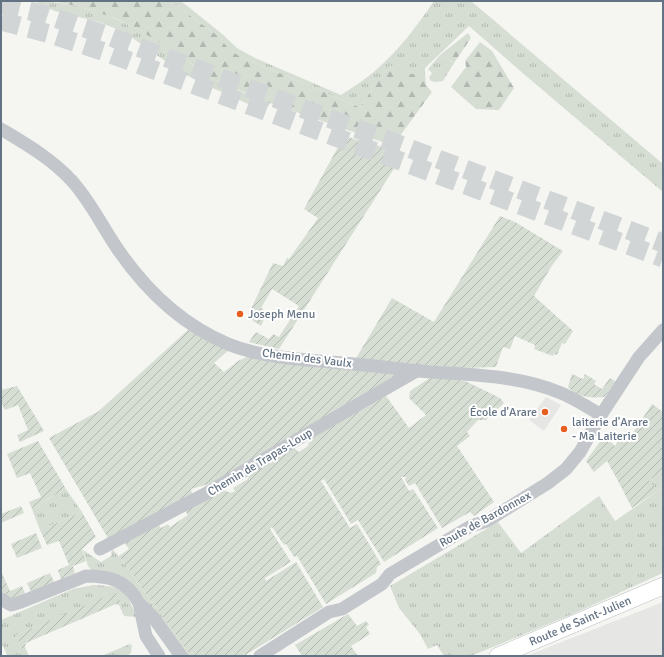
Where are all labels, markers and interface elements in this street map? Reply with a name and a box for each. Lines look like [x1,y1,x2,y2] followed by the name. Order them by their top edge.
[248,307,315,322] place label: Joseph Menu
[235,309,245,319] marker: Joseph Menu
[261,346,353,371] street label: Chemin des Vaulx
[470,405,537,420] place label: École d'Arare
[540,407,550,417] marker: École d'Arare
[572,415,648,444] place label: laiterie d'Arare - Ma Laiterie
[559,424,569,434] marker: laiterie d'Arare - Ma Laiterie
[205,425,315,500] street label: Chemin de Trapas-Loup
[437,488,534,551] street label: Route de Bardonnex
[527,593,634,650] street label: Route de Saint-Julien

